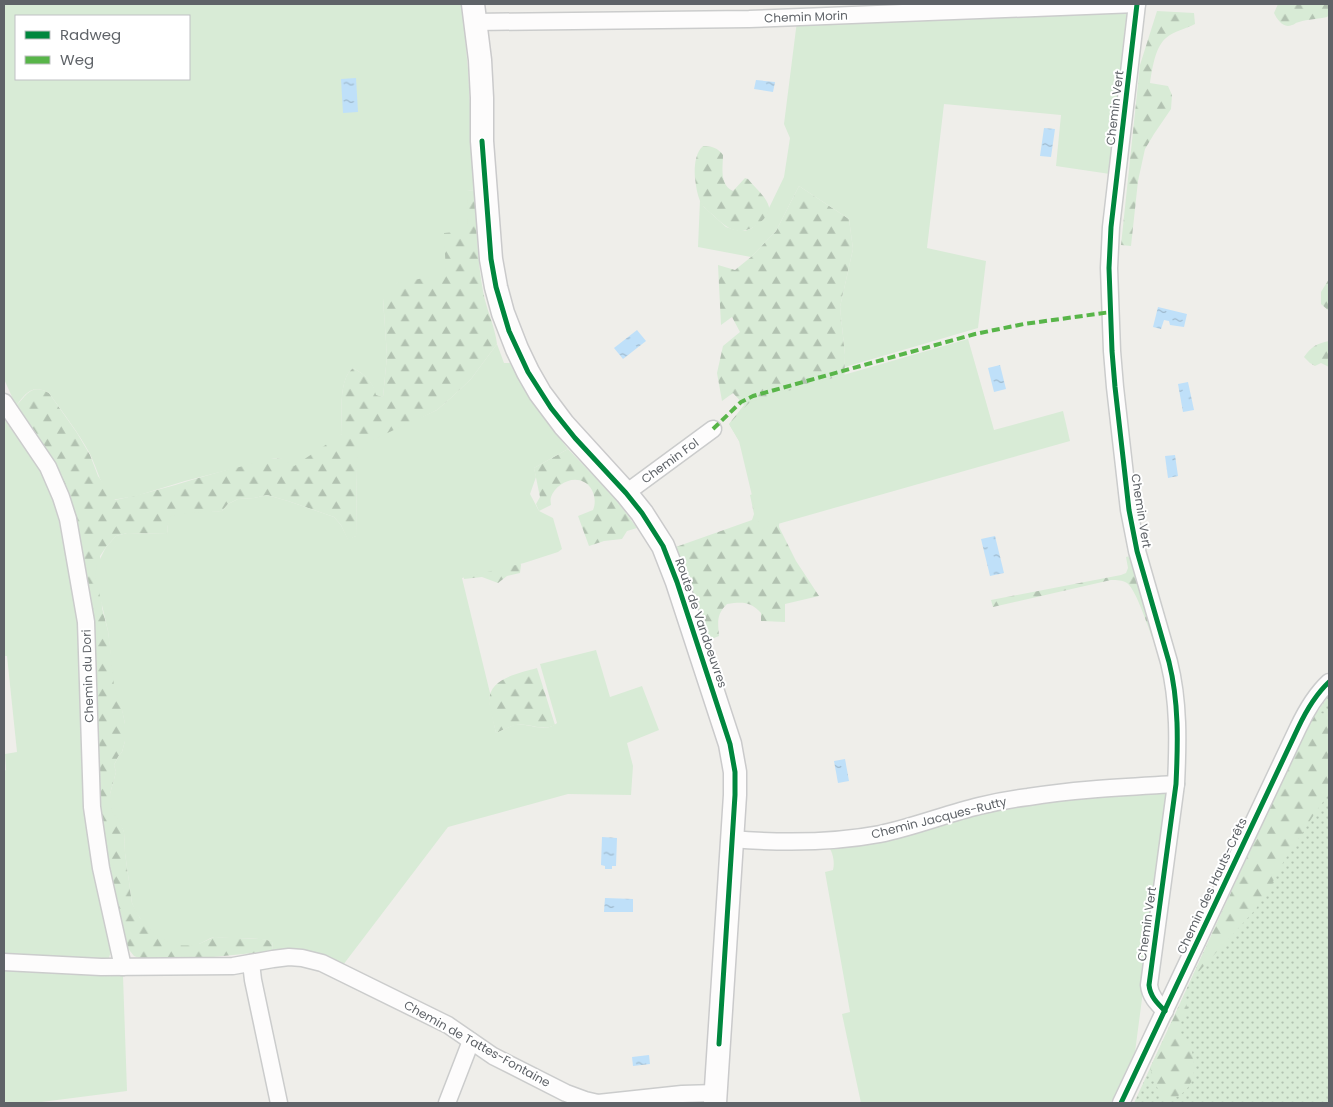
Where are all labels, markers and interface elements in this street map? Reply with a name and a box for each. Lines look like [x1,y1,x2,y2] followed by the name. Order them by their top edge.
[764,7,848,26] street label: Chemin Morin
[15,15,190,80] legend
[60,24,121,45] text: Radweg
[60,49,94,70] text: Weg
[1101,70,1128,146] street label: Chemin Vert
[638,434,702,487] street label: Chemin Fol
[1127,473,1156,549] street label: Chemin Vert
[671,556,732,690] street label: Route de Vandoeuvres
[77,629,98,723] street label: Chemin du Dori
[869,792,1009,843] street label: Chemin Jacques-Rutty
[1172,815,1251,957] street label: Chemin des Hauts-Crêts
[1133,886,1160,962] street label: Chemin Vert
[401,996,554,1091] street label: Chemin de Tattes-Fontaine

